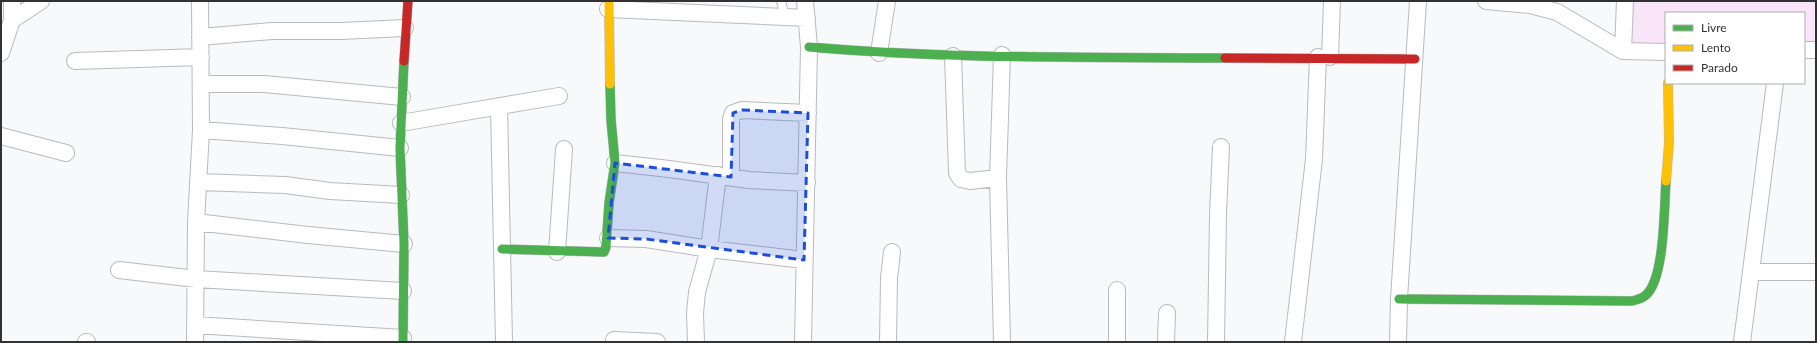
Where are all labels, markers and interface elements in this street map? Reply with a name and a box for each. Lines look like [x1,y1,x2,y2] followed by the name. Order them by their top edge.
[1665,12,1805,84] legend
[1701,20,1727,35] text: Livre
[1701,40,1731,55] text: Lento
[1701,60,1738,75] text: Parado

